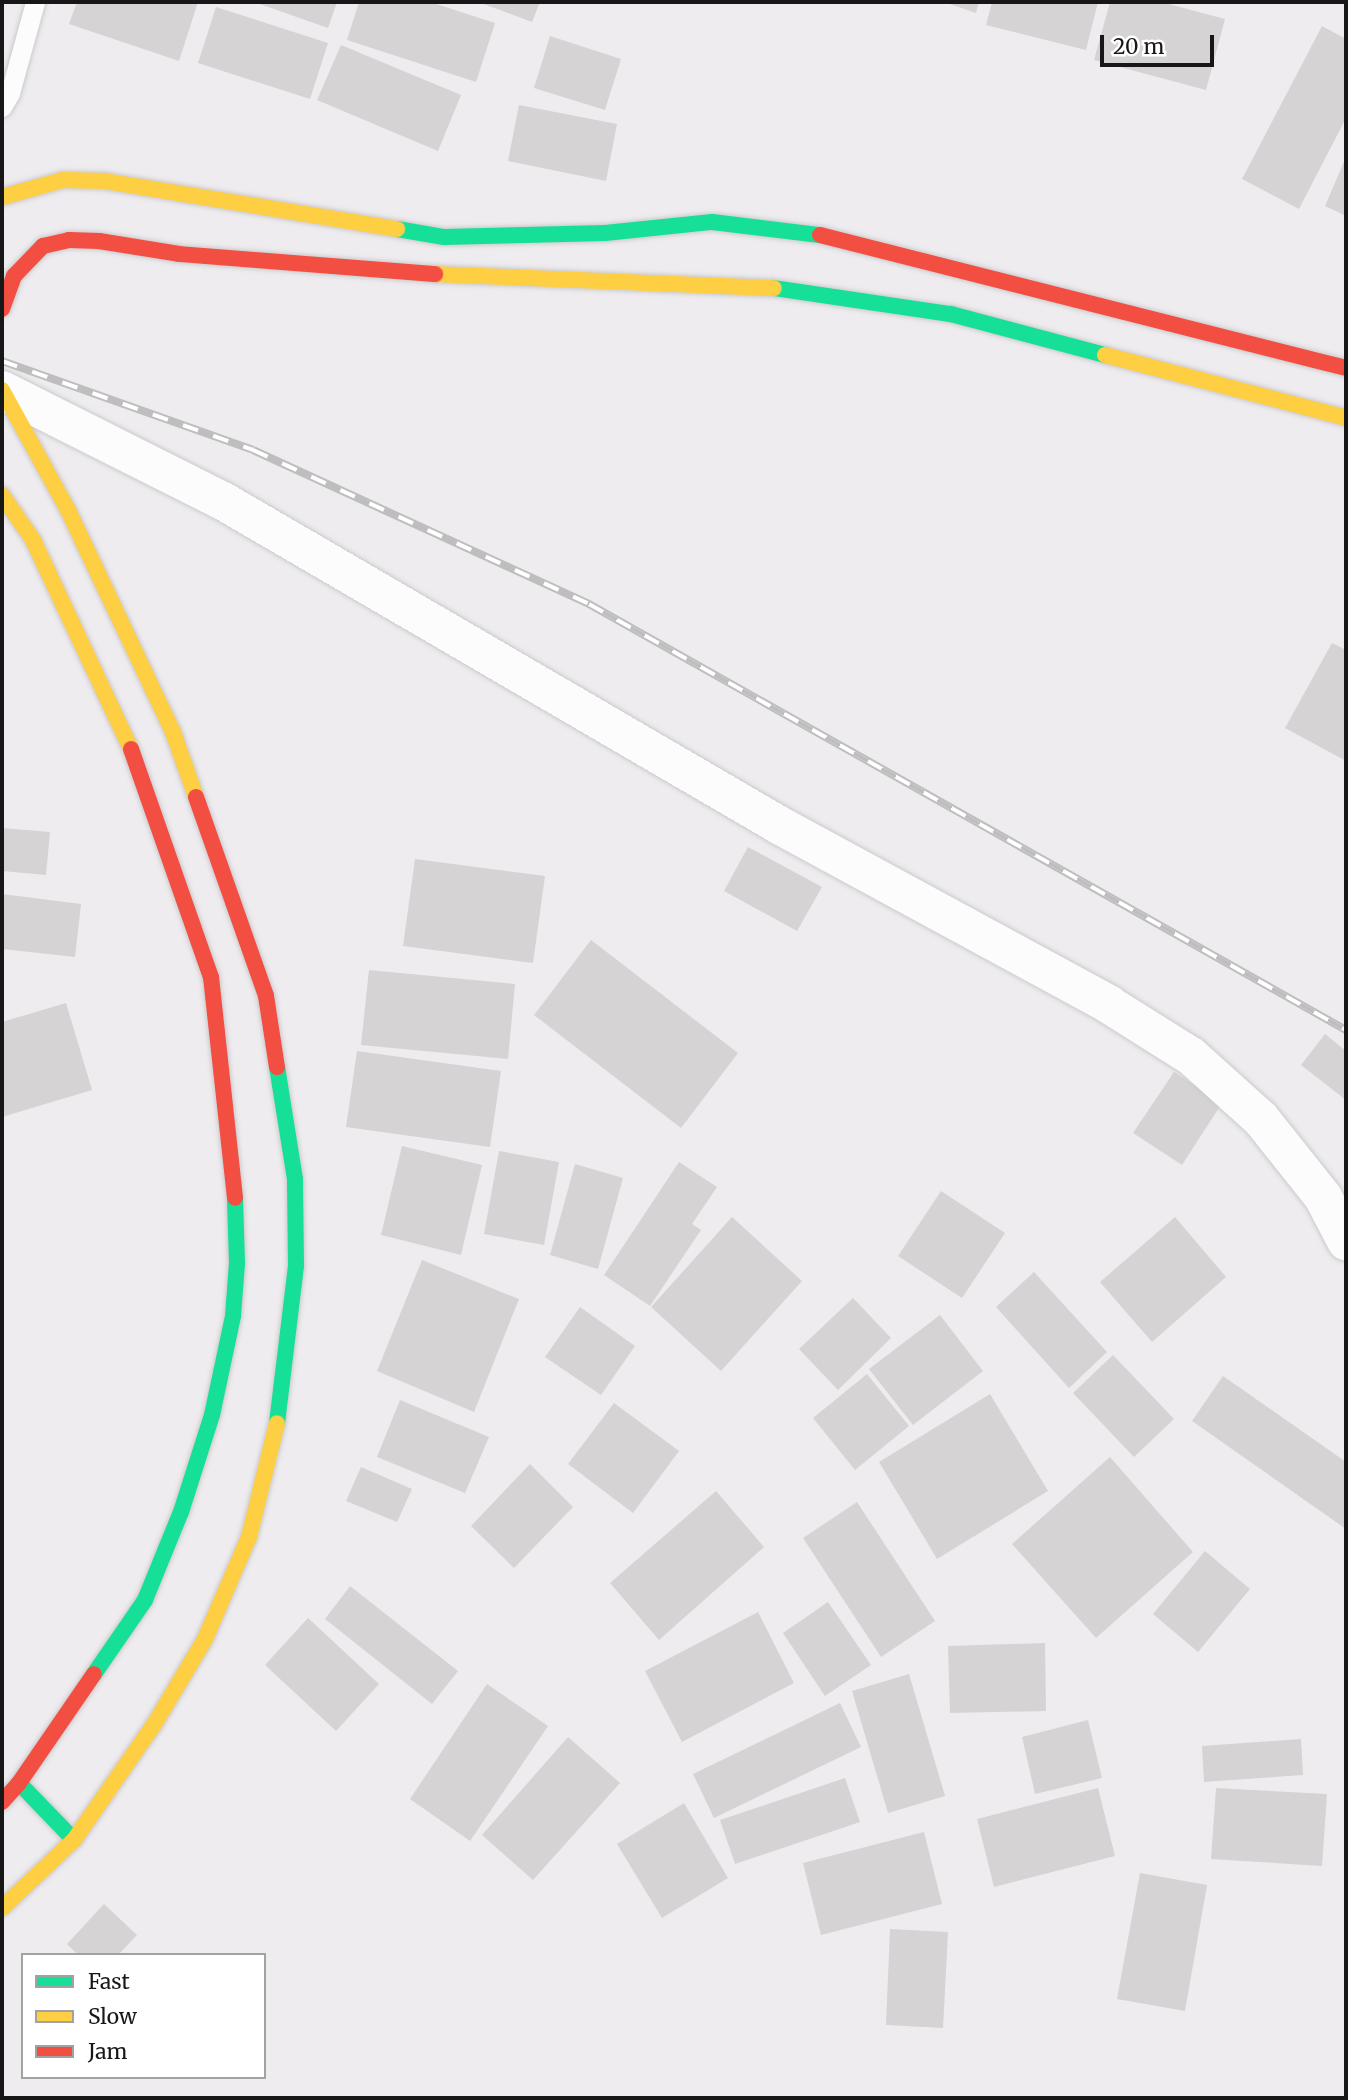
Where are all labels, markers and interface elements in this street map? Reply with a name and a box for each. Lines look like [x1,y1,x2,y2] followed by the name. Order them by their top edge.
[1103,21,1217,65] scale bar
[1113,33,1164,60] text: 20 m
[21,1953,266,2079] legend
[88,1968,130,1995] text: Fast
[88,2003,137,2030] text: Slow
[88,2038,127,2065] text: Jam

